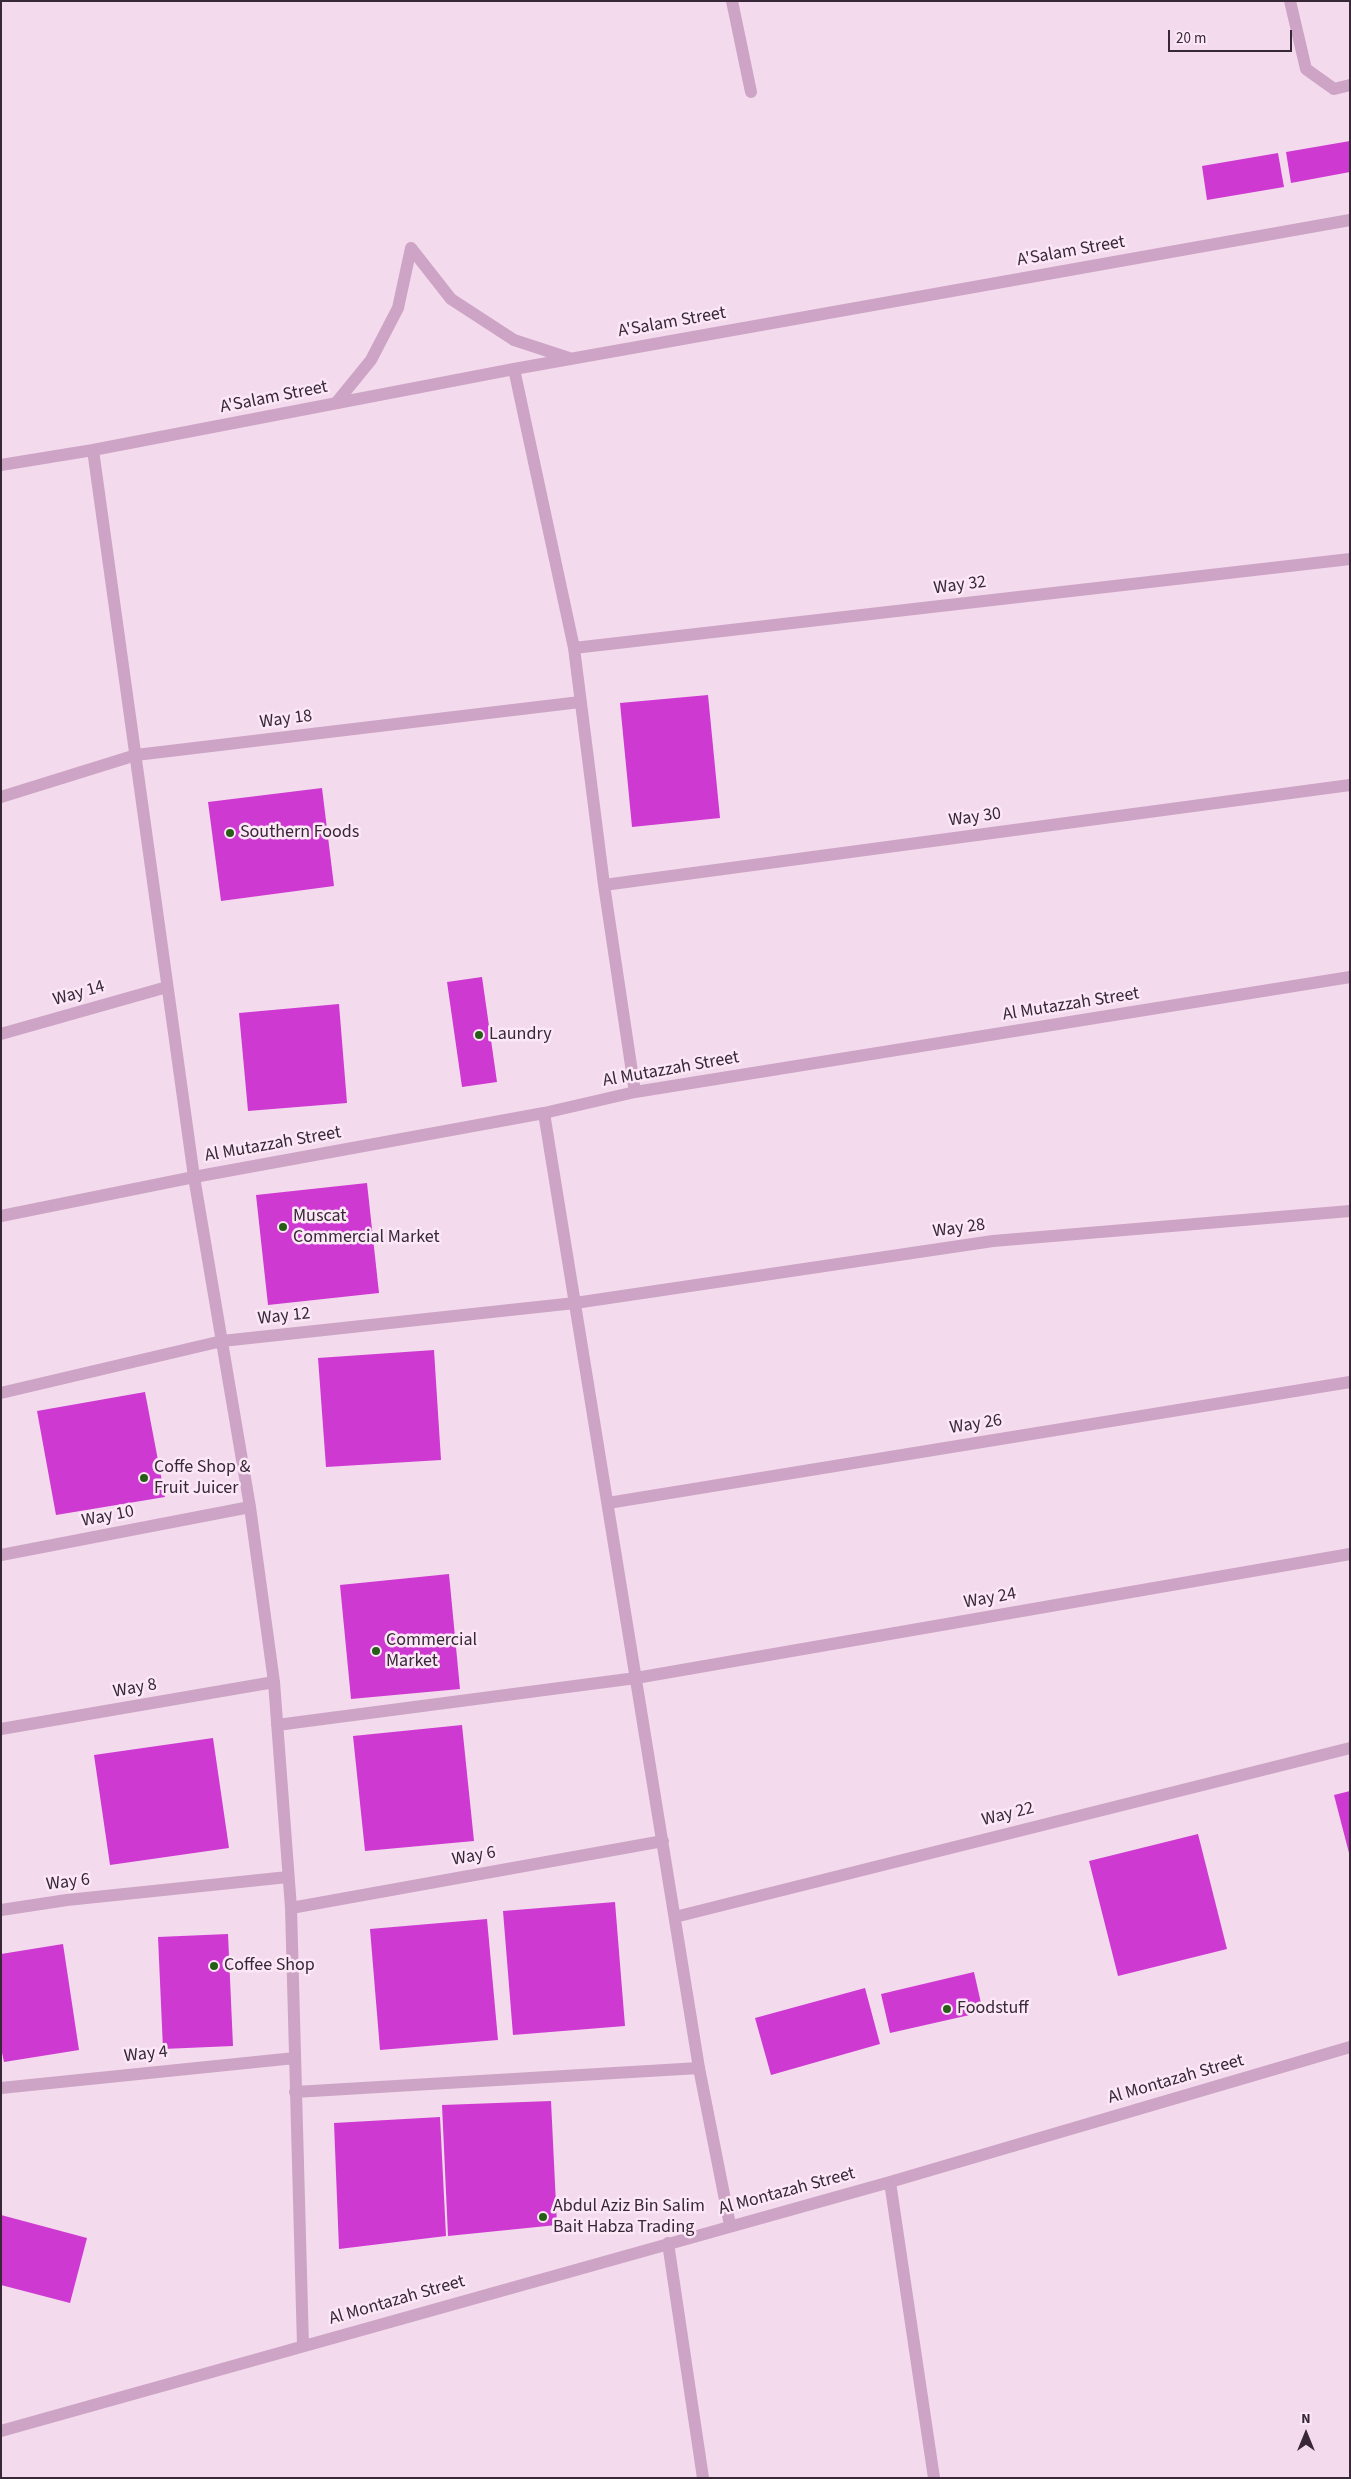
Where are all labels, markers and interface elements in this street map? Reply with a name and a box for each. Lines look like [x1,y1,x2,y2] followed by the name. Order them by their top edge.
[1171,20,1295,52] scale bar
[1176,28,1206,49] text: 20 m
[1015,232,1127,272] street label: A'Salam Street
[616,303,728,343] street label: A'Salam Street
[218,377,330,419] street label: A'Salam Street
[932,572,988,600] street label: Way 32
[258,706,314,734] street label: Way 18
[947,804,1003,832] street label: Way 30
[240,822,359,844] place label: Southern Foods
[224,827,236,839] marker: Southern Foods
[51,976,107,1012] street label: Way 14
[1001,984,1141,1026] street label: Al Mutazzah Street
[489,1024,552,1046] place label: Laundry
[473,1029,485,1041] marker: Laundry
[601,1047,741,1093] street label: Al Mutazzah Street
[203,1122,343,1168] street label: Al Mutazzah Street
[293,1206,440,1248] place label: Muscat Commercial Market
[931,1215,987,1243] street label: Way 28
[277,1221,289,1233] marker: Muscat Commercial Market
[257,1303,311,1331] street label: Way 12
[948,1410,1004,1440] street label: Way 26
[154,1457,250,1500] place label: Coffe Shop & Fruit Juicer
[138,1472,150,1484] marker: Coffe Shop & Fruit Juicer
[80,1501,136,1533] street label: Way 10
[962,1584,1018,1614] street label: Way 24
[386,1630,477,1672] place label: Commercial Market
[370,1645,382,1657] marker: Commercial Market
[112,1675,158,1703] street label: Way 8
[980,1798,1036,1832] street label: Way 22
[451,1843,497,1871] street label: Way 6
[45,1870,91,1896] street label: Way 6
[224,1955,315,1977] place label: Coffee Shop
[208,1960,220,1972] marker: Coffee Shop
[957,1998,1029,2020] place label: Foodstuff
[941,2003,953,2015] marker: Foodstuff
[123,2042,169,2068] street label: Way 4
[1106,2050,1246,2110] street label: Al Montazah Street
[716,2163,858,2221] street label: Al Montazah Street
[553,2196,705,2238] place label: Abdul Aziz Bin Salim Bait Habza Trading
[537,2211,549,2223] marker: Abdul Aziz Bin Salim Bait Habza Trading
[327,2271,467,2331] street label: Al Montazah Street
[1281,2409,1331,2459] north arrow
[1301,2409,1311,2429] text: N

